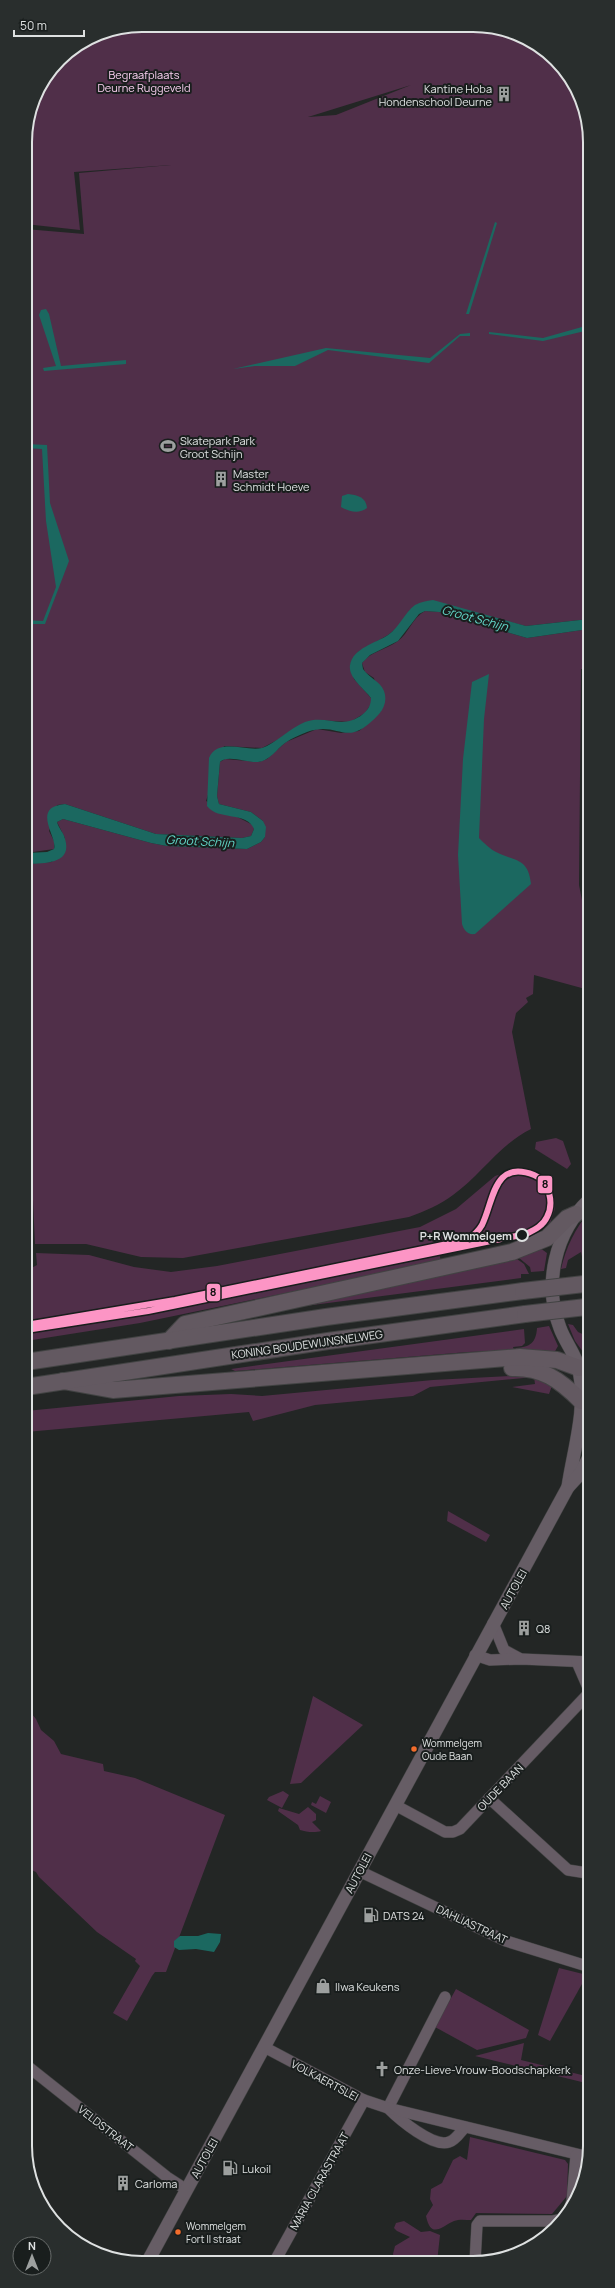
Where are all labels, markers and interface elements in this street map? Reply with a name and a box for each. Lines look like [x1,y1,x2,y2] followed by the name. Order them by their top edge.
[14,12,84,38] scale bar
[20,17,47,34] text: 50 m
[97,67,191,95] park label: Begraafplaats Deurne Ruggeveld
[379,81,493,109] place label: Kantine Hoba Hondenschool Deurne
[495,85,513,103] building icon: Kantine Hoba Hondenschool Deurne
[180,433,256,461] place label: Skatepark Park Groot Schijn
[159,437,177,455] sports icon: Skatepark Park Groot Schijn
[233,466,310,494] place label: Master Schmidt Hoeve
[212,470,230,488] building icon: Master Schmidt Hoeve
[440,601,511,635] water label: Groot Schijn
[166,831,235,851] water label: Groot Schijn
[537,1175,553,1194] line badge: 8
[542,1176,549,1191] text: 8
[420,1228,512,1243] place label: P+R Wommelgem
[515,1228,529,1242] marker: P+R Wommelgem
[206,1283,221,1302] line badge: 8
[210,1284,217,1299] text: 8
[230,1326,384,1362] street label: KONING BOUDEWIJNSNELWEG
[496,1566,530,1612] street label: AUTOLEI
[515,1619,533,1637] building icon: Q8
[536,1621,550,1636] place label: Q8
[422,1736,482,1763] place label: Wommelgem Oude Baan
[409,1744,419,1754] marker: Wommelgem Oude Baan
[474,1760,526,1814] street label: OUDE BAAN
[341,1850,375,1896] street label: AUTOLEI
[434,1901,511,1947] street label: DAHLIASTRAAT
[362,1906,380,1924] fuel station icon: DATS 24
[383,1908,425,1923] place label: DATS 24
[314,1977,332,1995] shop icon: Ilwa Keukens
[335,1979,400,1994] place label: Ilwa Keukens
[289,2056,361,2104] street label: VOLKAERTSLEI
[373,2060,391,2078] church icon: Onze-Lieve-Vrouw-Boodschapkerk
[394,2062,571,2077] place label: Onze-Lieve-Vrouw-Boodschapkerk
[75,2102,137,2155] street label: VELDSTRAAT
[286,2129,352,2233] street label: MARIA CLARASTRAAT
[187,2135,221,2181] street label: AUTOLEI
[221,2159,239,2177] fuel station icon: Lukoil
[242,2161,271,2176] place label: Lukoil
[114,2174,132,2192] building icon: Carloma
[135,2176,177,2191] place label: Carloma
[186,2219,246,2246] place label: Wommelgem Fort II straat
[173,2227,183,2237] marker: Wommelgem Fort II straat
[12,2236,52,2276] north arrow
[28,2238,36,2253] text: N

